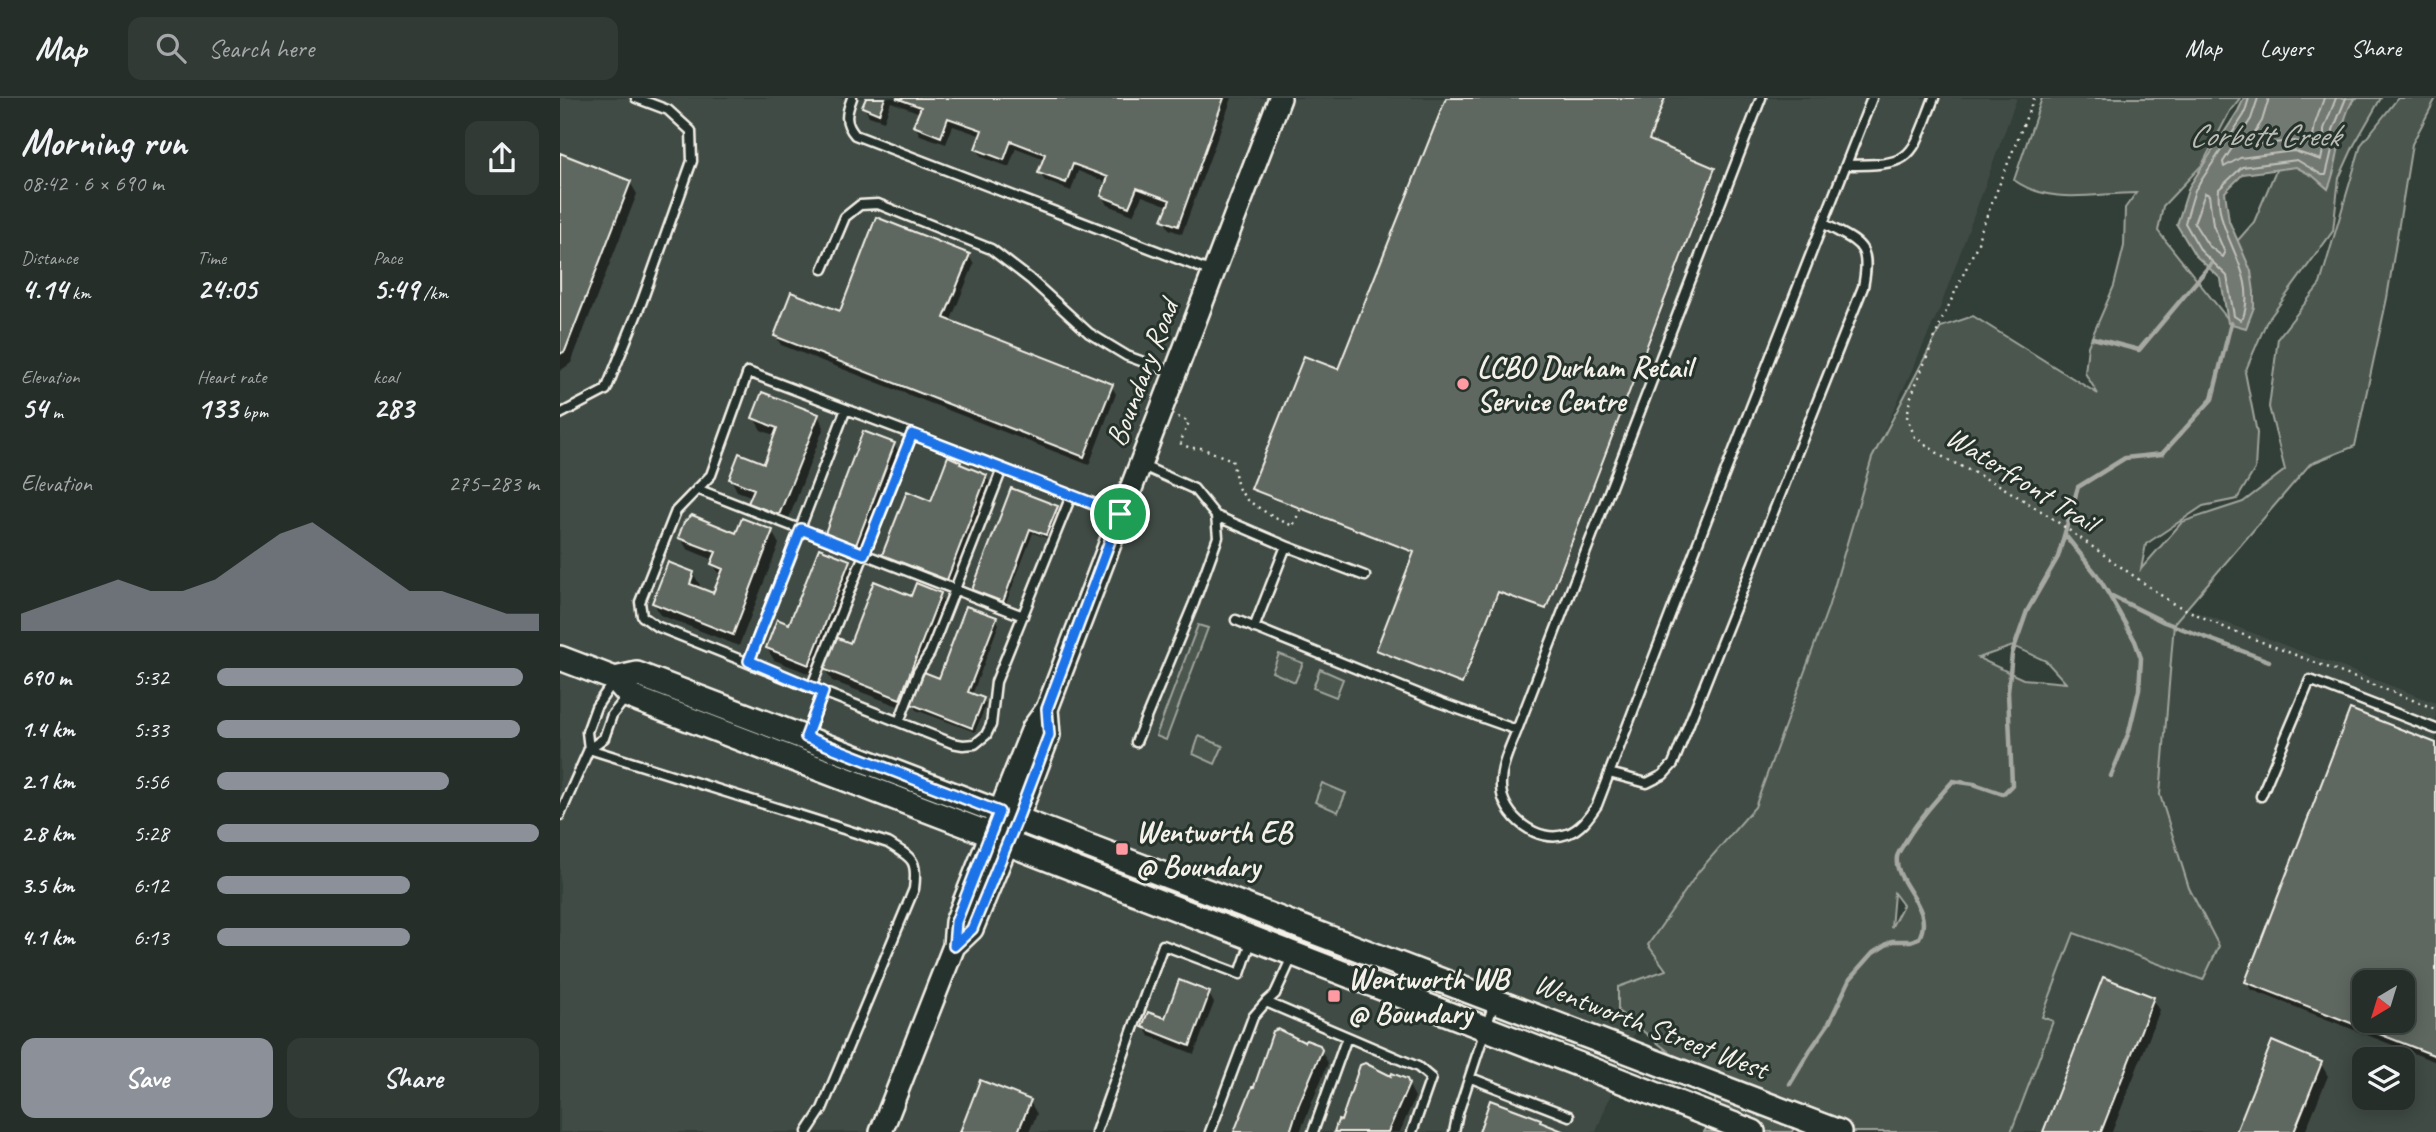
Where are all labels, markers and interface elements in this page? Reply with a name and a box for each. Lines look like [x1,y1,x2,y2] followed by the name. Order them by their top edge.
[128,17,618,80] search box
[35,27,86,69] text: Map
[152,29,190,67] icon: search
[208,32,314,65] text: Search here
[2185,33,2222,63] text: Map
[2260,33,2313,63] text: Layers
[2351,33,2401,63] text: Share
[2189,115,2345,156] water label: Corbett Creek
[21,119,187,166] text: Morning run
[465,121,539,195] button: share
[21,169,164,198] text: 08:42 · 6 × 690 m
[21,246,78,270] text: Distance
[197,246,226,270] text: Time
[373,246,402,270] text: Pace
[21,270,67,308] text: 4.14
[197,270,256,308] text: 24:05
[373,270,419,308] text: 5:49
[67,281,91,305] text: km
[419,281,448,305] text: /km
[1097,291,1189,451] street label: Boundary Road
[1477,348,1697,420] place label: LCBO Durham Retail Service Centre
[21,365,79,389] text: Elevation
[197,365,266,389] text: Heart rate
[373,365,398,389] text: kcal
[1455,376,1471,392] marker: LCBO Durham Retail Service Centre
[21,389,48,427] text: 54
[197,389,238,427] text: 133
[373,389,414,427] text: 283
[48,400,63,424] text: m
[238,400,268,424] text: bpm
[1939,417,2109,543] street label: Waterfront Trail
[21,469,92,498] text: Elevation
[448,469,539,498] text: 275–283 m
[1090,484,1150,544] pin
[1101,495,1139,533] icon: arrive
[21,663,71,692] text: 690 m
[133,663,169,692] text: 5:32
[21,715,75,744] text: 1.4 km
[133,715,169,744] text: 5:33
[21,767,75,796] text: 2.1 km
[133,767,169,796] text: 5:56
[1136,813,1294,885] place label: Wentworth EB @ Boundary
[21,819,75,848] text: 2.8 km
[133,819,169,848] text: 5:28
[1114,841,1130,857] marker: Wentworth EB @ Boundary
[21,871,74,900] text: 3.5 km
[133,871,169,900] text: 6:12
[21,923,75,952] text: 4.1 km
[133,923,169,952] text: 6:13
[1348,960,1511,1032] place label: Wentworth WB @ Boundary
[1529,964,1776,1089] street label: Wentworth Street West
[2352,970,2415,1032] north arrow
[2352,970,2415,1110] map controls
[1326,988,1342,1004] marker: Wentworth WB @ Boundary
[21,1038,273,1118] button: Save
[287,1038,539,1118] button: Share
[2352,1047,2415,1110] button: layers

